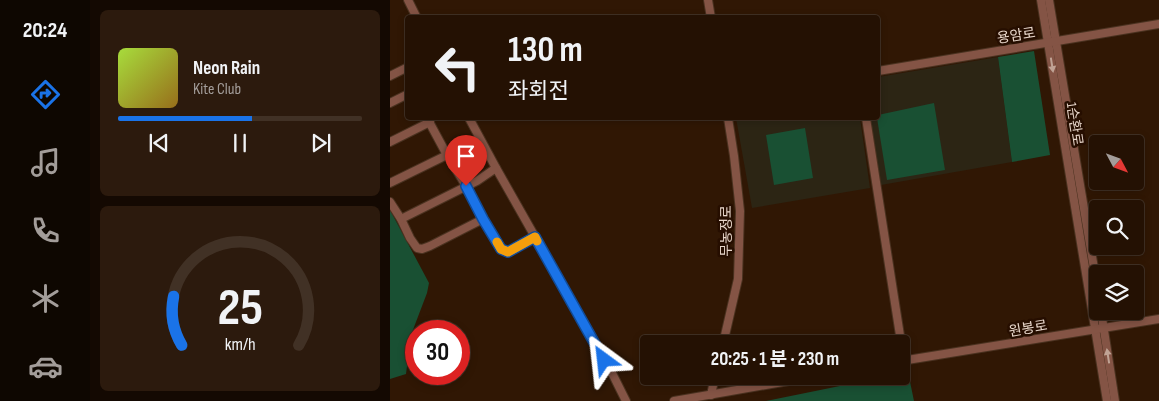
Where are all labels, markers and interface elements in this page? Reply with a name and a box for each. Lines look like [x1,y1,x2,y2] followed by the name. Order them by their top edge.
[23,17,67,44] text: 20:24
[996,24,1037,47] street label: 용암로
[508,29,583,72] text: 130 m
[425,35,490,100] icon: left
[193,57,260,80] text: Neon Rain
[1049,58,1057,74] one-way arrow
[28,77,63,112] icon: directions
[508,78,569,105] text: 좌회전
[193,80,241,99] text: Kite Club
[1063,101,1086,147] street label: 1순환로
[145,129,173,157] icon: previous
[226,129,254,157] icon: pause
[307,129,335,157] icon: next
[445,135,487,186] pin
[1089,135,1144,190] north arrow
[1089,135,1144,320] map controls
[452,142,480,170] icon: arrive
[28,145,63,180] icon: music
[1089,200,1144,255] button: search
[718,205,735,257] street label: 무농정로
[28,213,63,248] icon: phone
[1089,265,1144,320] button: layers
[217,277,263,340] text: 25
[28,281,63,316] icon: climate
[1008,317,1049,340] street label: 원봉로
[405,320,470,385] speed limit sign: 30
[577,333,629,385] position arrow
[225,334,255,355] text: km/h
[711,348,839,371] text: 20:25 · 1 분 · 230 m
[1104,348,1112,364] one-way arrow
[28,349,63,384] icon: car

